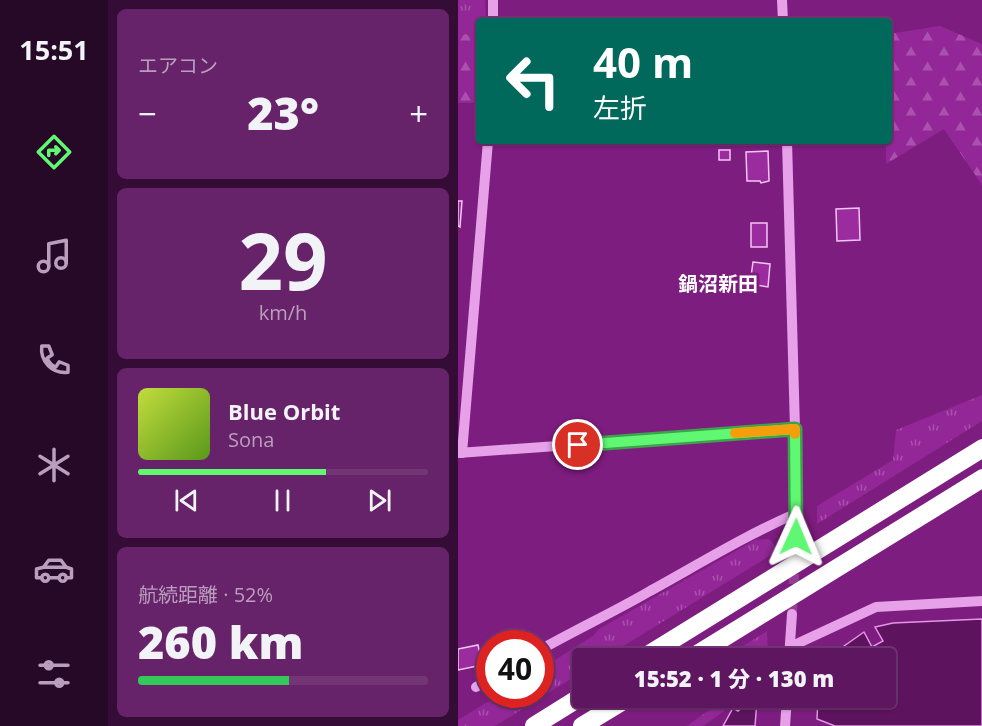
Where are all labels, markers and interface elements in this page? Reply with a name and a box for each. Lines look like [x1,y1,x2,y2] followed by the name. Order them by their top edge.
[19,31,89,68] text: 15:51
[593,33,693,90] text: 40 m
[494,42,572,120] icon: left
[138,52,218,79] text: エアコン
[247,82,319,143] text: 23°
[593,89,647,126] text: 左折
[138,91,157,136] text: −
[409,91,428,136] text: +
[33,131,75,173] icon: directions
[238,207,328,313] text: 29
[33,235,75,277] icon: music
[678,270,758,297] district label: 鍋沼新田
[259,299,307,326] text: km/h
[33,339,75,381] icon: phone
[228,396,340,426] text: Blue Orbit
[552,419,603,470] pin
[228,426,274,453] text: Sona
[561,428,594,461] icon: arrive
[33,444,75,486] icon: climate
[170,484,203,517] icon: previous
[266,484,299,517] icon: pause
[363,484,396,517] icon: next
[764,505,828,569] position arrow
[33,548,75,590] icon: car
[138,581,273,608] text: 航続距離 · 52%
[138,611,303,672] text: 260 km
[476,630,554,708] speed limit sign: 40
[33,653,75,695] icon: filters
[634,663,834,693] text: 15:52 · 1 分 · 130 m

